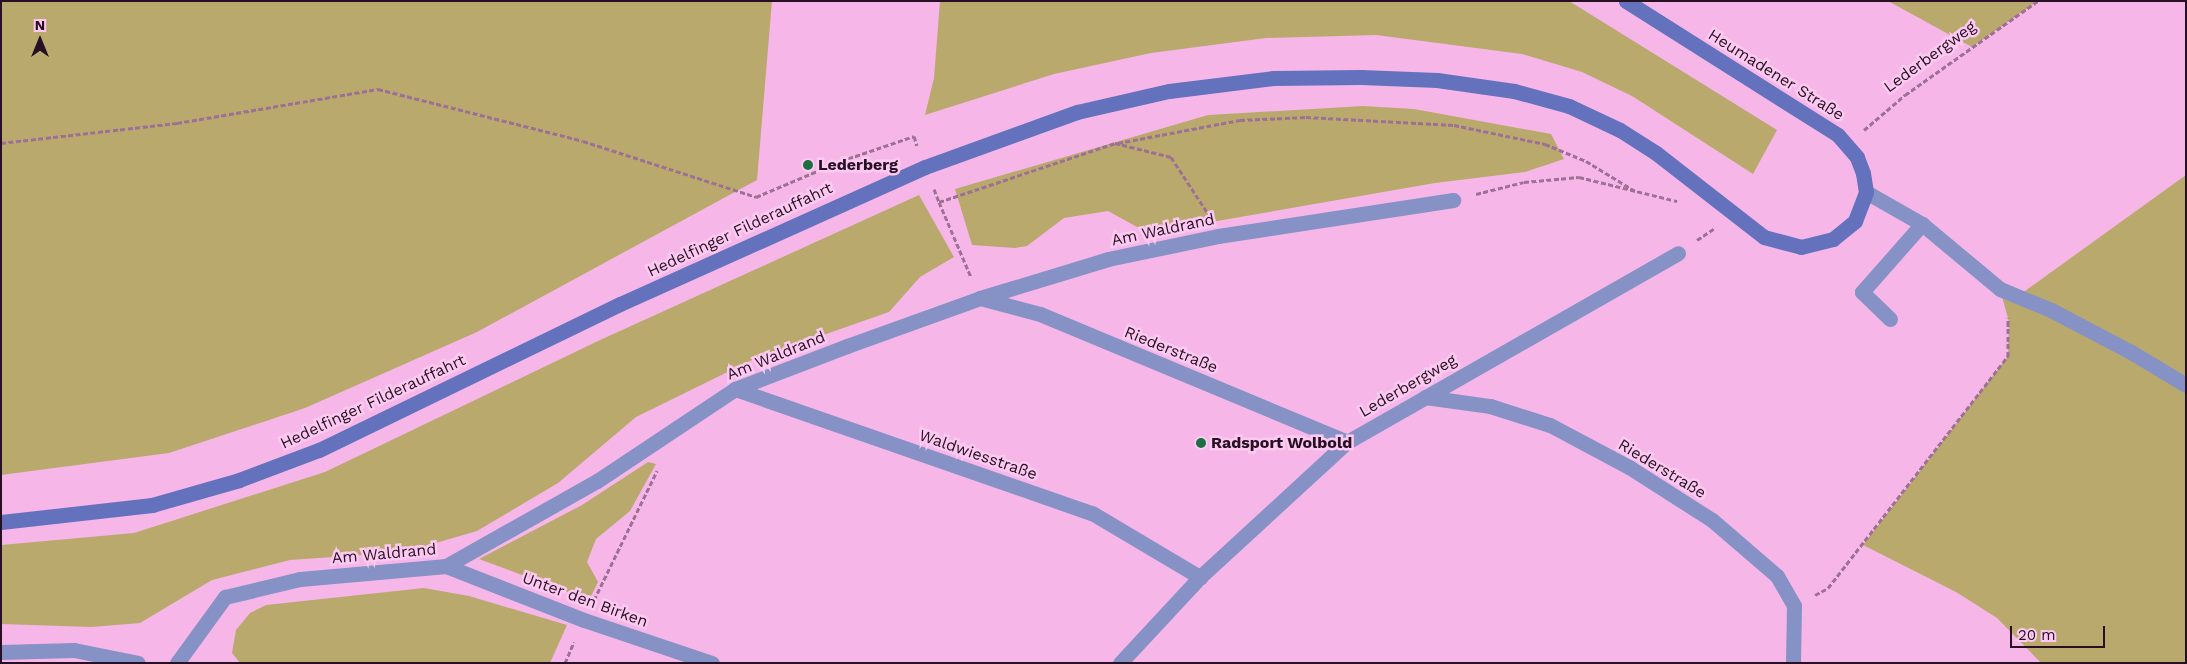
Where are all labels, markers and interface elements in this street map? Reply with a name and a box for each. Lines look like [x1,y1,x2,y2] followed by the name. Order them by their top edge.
[15,15,65,65] north arrow
[35,17,45,33] text: N
[1880,17,1980,97] street label: Lederbergweg
[1704,25,1848,125] street label: Heumadener Straße
[818,155,898,175] place label: Lederberg
[802,159,814,171] marker: Lederberg
[644,179,836,281] street label: Hedelfinger Filderauffahrt
[1110,210,1216,250] street label: Am Waldrand
[1121,323,1221,377] street label: Riederstraße
[724,327,828,385] street label: Am Waldrand
[1356,350,1460,422] street label: Lederbergweg
[277,351,469,453] street label: Hedelfinger Filderauffahrt
[916,426,1040,484] street label: Waldwiesstraße
[1211,433,1352,453] place label: Radsport Wolbold
[1615,435,1709,503] street label: Riederstraße
[1195,437,1207,449] marker: Radsport Wolbold
[331,540,437,568] street label: Am Waldrand
[519,568,651,632] street label: Unter den Birken
[2012,616,2107,648] scale bar
[2018,626,2056,644] text: 20 m

